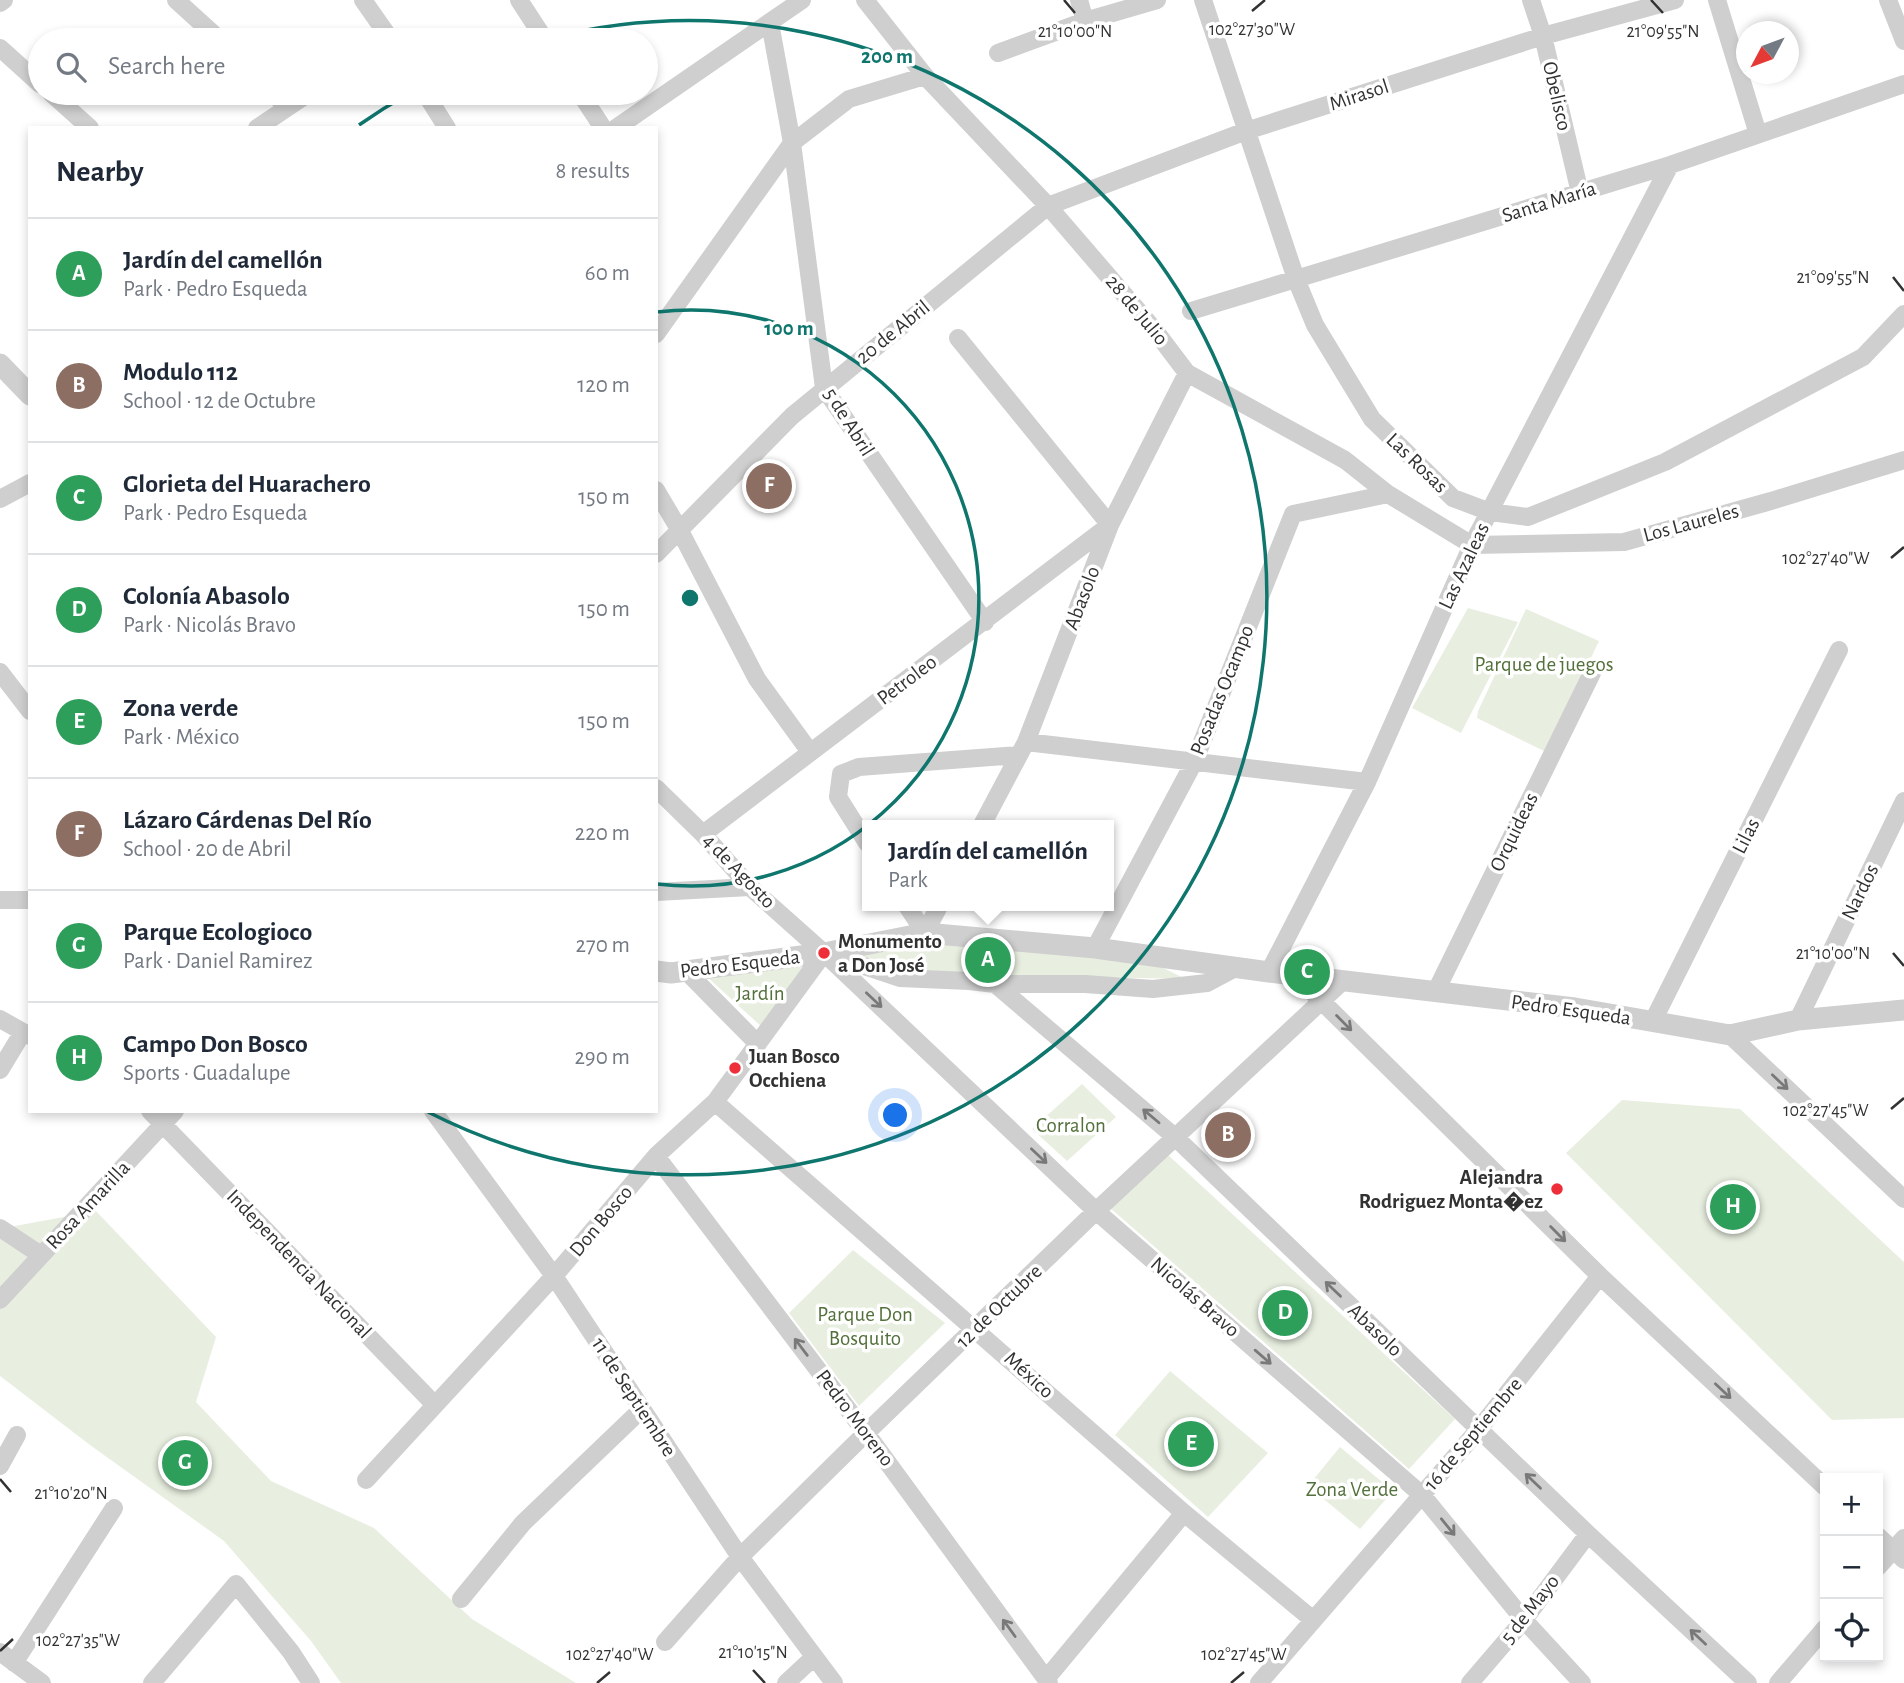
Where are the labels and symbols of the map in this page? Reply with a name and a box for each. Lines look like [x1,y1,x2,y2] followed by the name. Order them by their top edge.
[1209,21,1295,39] text: 102°27'30"W
[1736,21,1799,84] north arrow
[1038,23,1112,41] text: 21°10'00"N
[1627,23,1700,41] text: 21°09'55"N
[861,46,913,67] text: 200 m
[1539,59,1575,133] street label: Obelisco
[1327,76,1391,114] street label: Mirasol
[1499,178,1599,226] street label: Santa María
[1797,269,1870,287] text: 21°09'55"N
[1102,271,1172,349] street label: 28 de Julio
[852,296,934,368] street label: 20 de Abril
[764,318,814,339] text: 100 m
[820,384,878,460] street label: 5 de Abril
[1382,429,1452,497] street label: Las Rosas
[746,460,792,512] pin: F
[1641,500,1741,546] street label: Los Laureles
[1435,520,1493,612] street label: Las Azaleas
[1782,550,1870,568] text: 102°27'40"W
[1060,563,1104,633] street label: Abasolo
[678,586,702,610] centre of rings
[1186,622,1258,758] street label: Posadas Ocampo
[873,651,941,709] street label: Petroleo
[1474,654,1614,675] park label: Parque de juegos
[1486,789,1542,875] street label: Orquideas
[1728,815,1764,857] street label: Lilas
[699,830,779,912] street label: 4 de Agosto
[1838,861,1882,923] street label: Nardos
[838,931,942,976] place label: Monumento a Don José
[965,934,1011,986] pin: A
[816,945,832,961] marker: Monumento a Don José
[1796,945,1870,963] text: 21°10'00"N
[679,946,801,982] street label: Pedro Esqueda
[1284,946,1330,998] pin: C
[735,983,785,1004] park label: Jardín
[865,991,882,1008] one-way arrow
[1510,991,1633,1029] street label: Pedro Esqueda
[1335,1014,1352,1031] one-way arrow
[749,1046,840,1091] place label: Juan Bosco Occhiena
[727,1060,743,1076] marker: Juan Bosco Occhiena
[1771,1073,1788,1090] one-way arrow
[878,1098,912,1132] your location
[1783,1102,1869,1120] text: 102°27'45"W
[1142,1108,1160,1124] one-way arrow
[1205,1109,1251,1161] pin: B
[1036,1115,1106,1136] park label: Corralon
[1030,1148,1047,1165] one-way arrow
[42,1157,134,1253] street label: Rosa Amarilla
[1359,1167,1543,1212] place label: Alejandra Rodriguez Monta�ez
[565,1181,637,1261] street label: Don Bosco
[1549,1181,1565,1197] marker: Alejandra Rodriguez Monta�ez
[1710,1181,1756,1233] pin: H
[223,1185,375,1343] street label: Independencia Nacional
[1550,1225,1567,1242] one-way arrow
[1147,1253,1243,1341] street label: Nicolás Bravo
[952,1260,1046,1352] street label: 12 de Octubre
[1325,1281,1342,1298] one-way arrow
[1262,1287,1308,1339] pin: D
[1344,1299,1406,1361] street label: Abasolo
[817,1304,913,1349] park label: Parque Don Bosquito
[588,1334,680,1460] street label: 11 de Septiembre
[793,1338,808,1357] one-way arrow
[1000,1348,1058,1402] street label: México
[1254,1349,1272,1365] one-way arrow
[812,1366,898,1470] street label: Pedro Moreno
[1420,1374,1526,1494] street label: 16 de Septiembre
[1714,1383,1732,1399] one-way arrow
[1168,1418,1214,1470] pin: E
[162,1437,208,1489] pin: G
[1524,1472,1541,1489] one-way arrow
[1306,1479,1398,1500] park label: Zona Verde
[34,1485,108,1503] text: 21°10'20"N
[1440,1518,1456,1536] one-way arrow
[1497,1571,1563,1647] street label: 5 de Mayo
[1002,1619,1016,1638] one-way arrow
[1690,1628,1707,1645] one-way arrow
[36,1632,120,1650] text: 102°27'35"W
[718,1644,788,1662] text: 21°10'15"N
[566,1646,654,1664] text: 102°27'40"W
[1201,1646,1287,1664] text: 102°27'45"W

